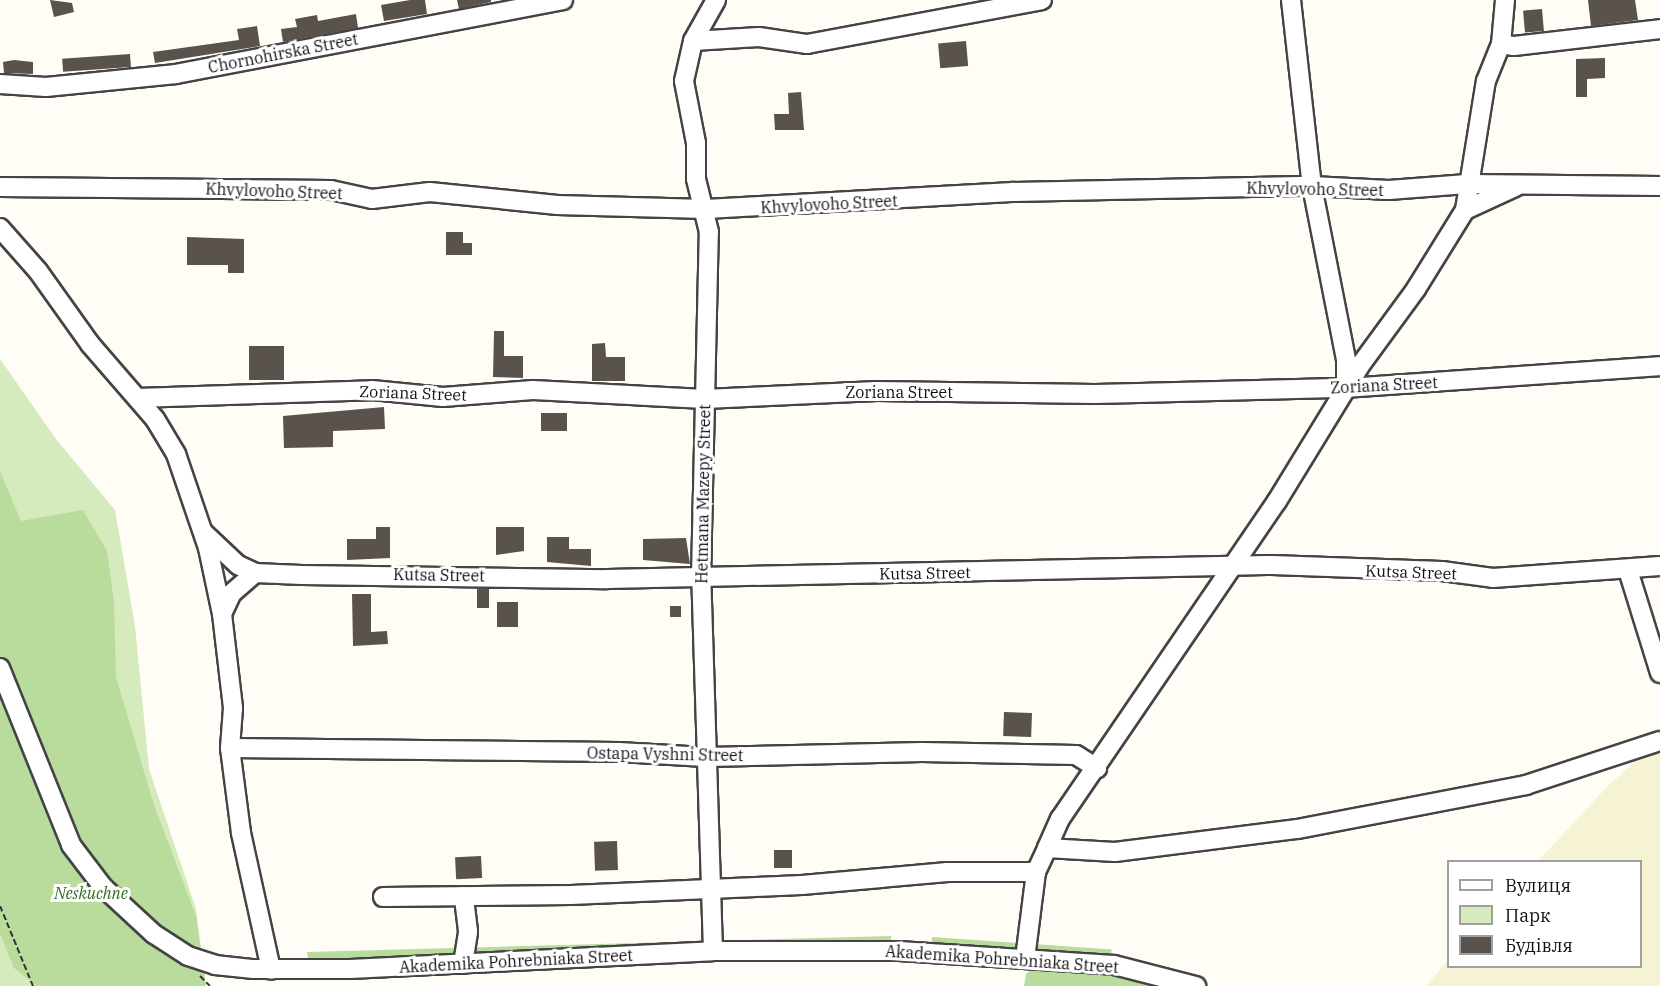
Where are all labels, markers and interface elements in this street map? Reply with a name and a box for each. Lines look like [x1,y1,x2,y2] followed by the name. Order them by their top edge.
[206,29,360,77] street label: Chornohirska Street
[1246,178,1384,200] street label: Khvylovoho Street
[205,179,343,203] street label: Khvylovoho Street
[760,191,898,217] street label: Khvylovoho Street
[1330,373,1438,397] street label: Zoriana Street
[359,382,467,404] street label: Zoriana Street
[845,382,953,402] street label: Zoriana Street
[692,404,714,584] street label: Hetmana Mazepy Street
[1365,561,1457,583] street label: Kutsa Street
[879,563,971,583] street label: Kutsa Street
[393,565,485,585] street label: Kutsa Street
[587,743,743,765] street label: Ostapa Vyshni Street
[1447,860,1642,968] legend
[1505,874,1571,897] text: Вулиця
[54,883,128,903] park label: Neskuchne
[1505,904,1551,927] text: Парк
[1505,934,1573,957] text: Будівля
[885,941,1119,977] street label: Akademika Pohrebniaka Street
[399,945,633,977] street label: Akademika Pohrebniaka Street

